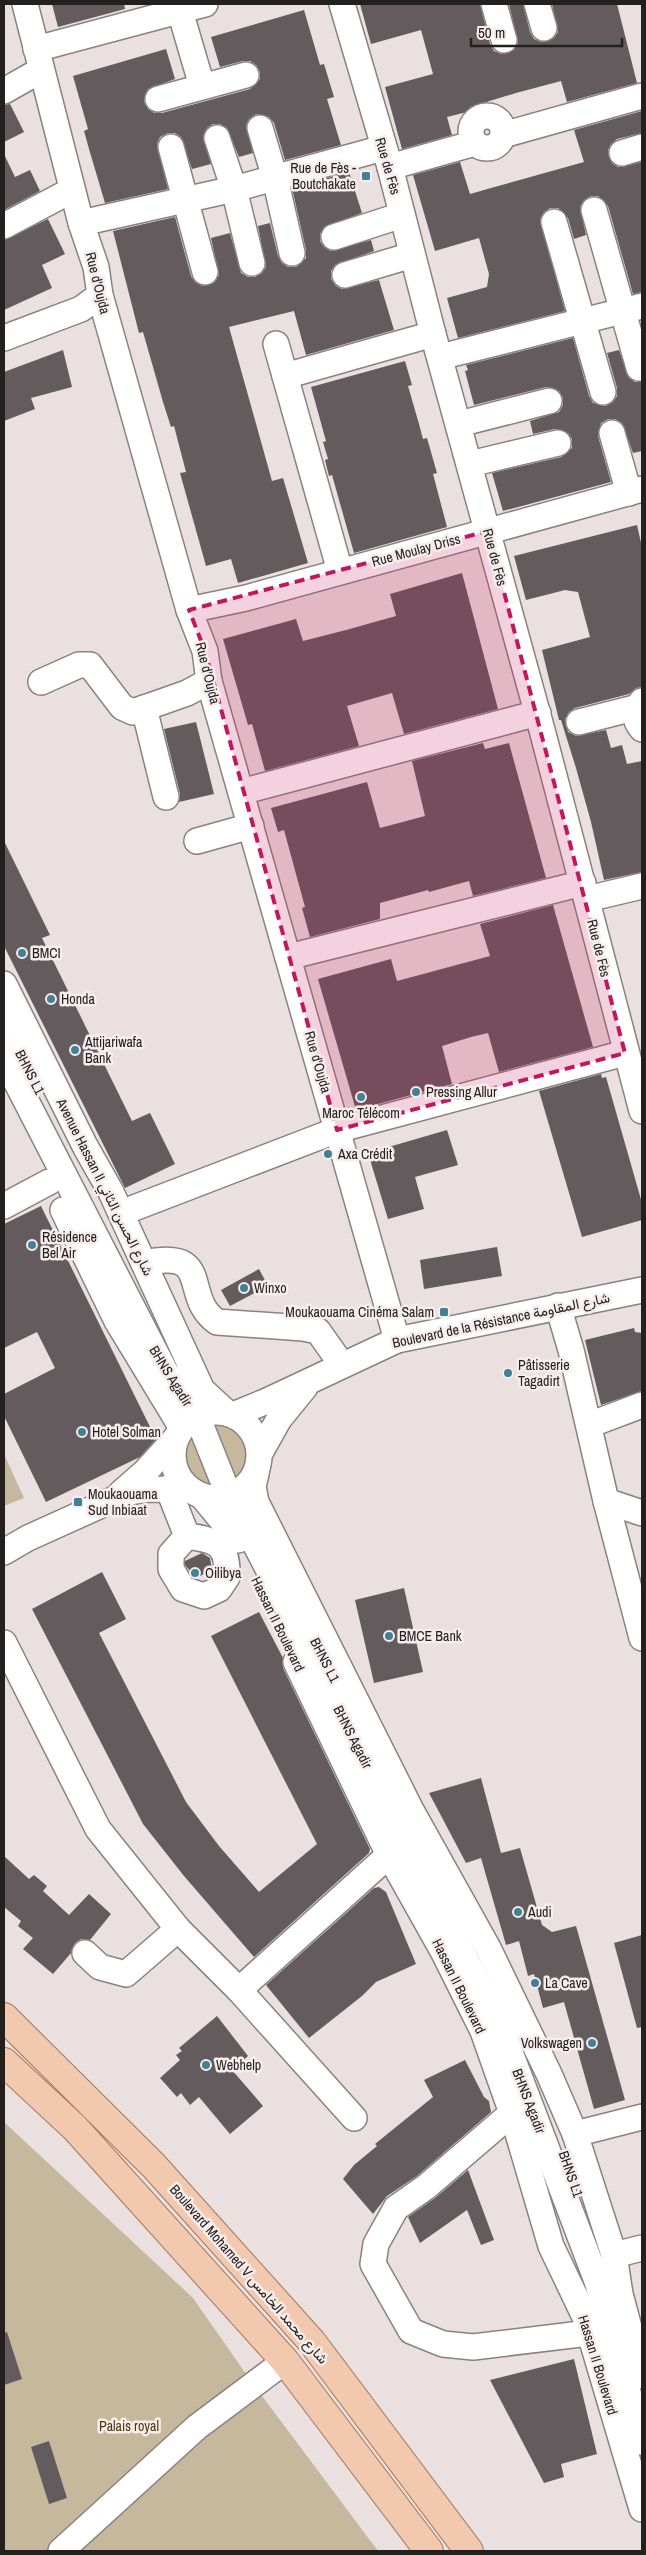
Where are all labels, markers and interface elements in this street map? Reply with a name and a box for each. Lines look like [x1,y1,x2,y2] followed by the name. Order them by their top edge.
[471,15,622,47] scale bar
[478,22,505,43] text: 50 m
[371,135,405,197] street label: Rue de Fès
[290,159,356,193] place label: Rue de Fès - Boutchakate
[360,170,372,182] marker: Rue de Fès - Boutchakate
[82,250,115,317] street label: Rue d'Oujda
[479,526,511,588] street label: Rue de Fès
[370,529,463,570] street label: Rue Moulay Driss
[192,640,225,707] street label: Rue d'Oujda
[583,917,615,979] street label: Rue de Fès
[32,944,61,962] place label: BMCI
[16,947,28,959] marker: BMCI
[61,990,95,1008] place label: Honda
[45,993,57,1005] marker: Honda
[301,1029,336,1096] street label: Rue d'Oujda
[84,1033,143,1067] place label: Attijariwafa Bank
[69,1044,81,1056] marker: Attijariwafa Bank
[11,1047,49,1098] street label: BHNS L1
[426,1083,497,1101] place label: Pressing Allur
[410,1086,422,1098] marker: Pressing Allur
[355,1091,367,1103] marker: Maroc Télécom
[49,1095,158,1280] street label: Avenue Hassan II شارع الحسن الثاني
[322,1104,400,1122] place label: Maroc Télécom
[337,1145,392,1163] place label: Axa Crédit
[322,1148,334,1160] marker: Axa Crédit
[42,1228,97,1262] place label: Résidence Bel Air
[26,1239,38,1251] marker: Résidence Bel Air
[254,1279,287,1297] place label: Winxo
[238,1282,250,1294] marker: Winxo
[391,1288,612,1354] street label: Boulevard de la Résistance شارع المقاومة
[285,1303,434,1321] place label: Moukaouama Cinéma Salam
[438,1306,450,1318] marker: Moukaouama Cinéma Salam
[145,1342,197,1410] street label: BHNS Agadir
[518,1356,570,1390] place label: Pâtisserie Tagadirt
[502,1367,514,1379] marker: Pâtisserie Tagadirt
[92,1423,161,1441] place label: Hotel Solman
[76,1426,88,1438] marker: Hotel Solman
[88,1485,158,1519] place label: Moukaouama Sud Inbiaat
[72,1496,84,1508] marker: Moukaouama Sud Inbiaat
[205,1564,242,1582] place label: Oilibya
[189,1567,201,1579] marker: Oilibya
[247,1574,309,1674] street label: Hassan II Boulevard
[399,1627,462,1645] place label: BMCE Bank
[383,1630,395,1642] marker: BMCE Bank
[306,1635,344,1686] street label: BHNS L1
[329,1702,377,1772] street label: BHNS Agadir
[527,1903,552,1921] place label: Audi
[512,1906,524,1918] marker: Audi
[428,1936,490,2036] street label: Hassan II Boulevard
[545,1974,588,1992] place label: La Cave
[529,1977,541,1989] marker: La Cave
[521,2034,582,2052] place label: Volkswagen
[586,2037,598,2049] marker: Volkswagen
[216,2056,261,2074] place label: Webhelp
[200,2059,212,2071] marker: Webhelp
[508,2066,550,2136] street label: BHNS Agadir
[555,2148,587,2200] street label: BHNS L1
[165,2180,332,2369] street label: Boulevard Mohamed V شارع محمد الخامس
[574,2313,622,2417] street label: Hassan II Boulevard
[99,2417,159,2435] park label: Palais royal

